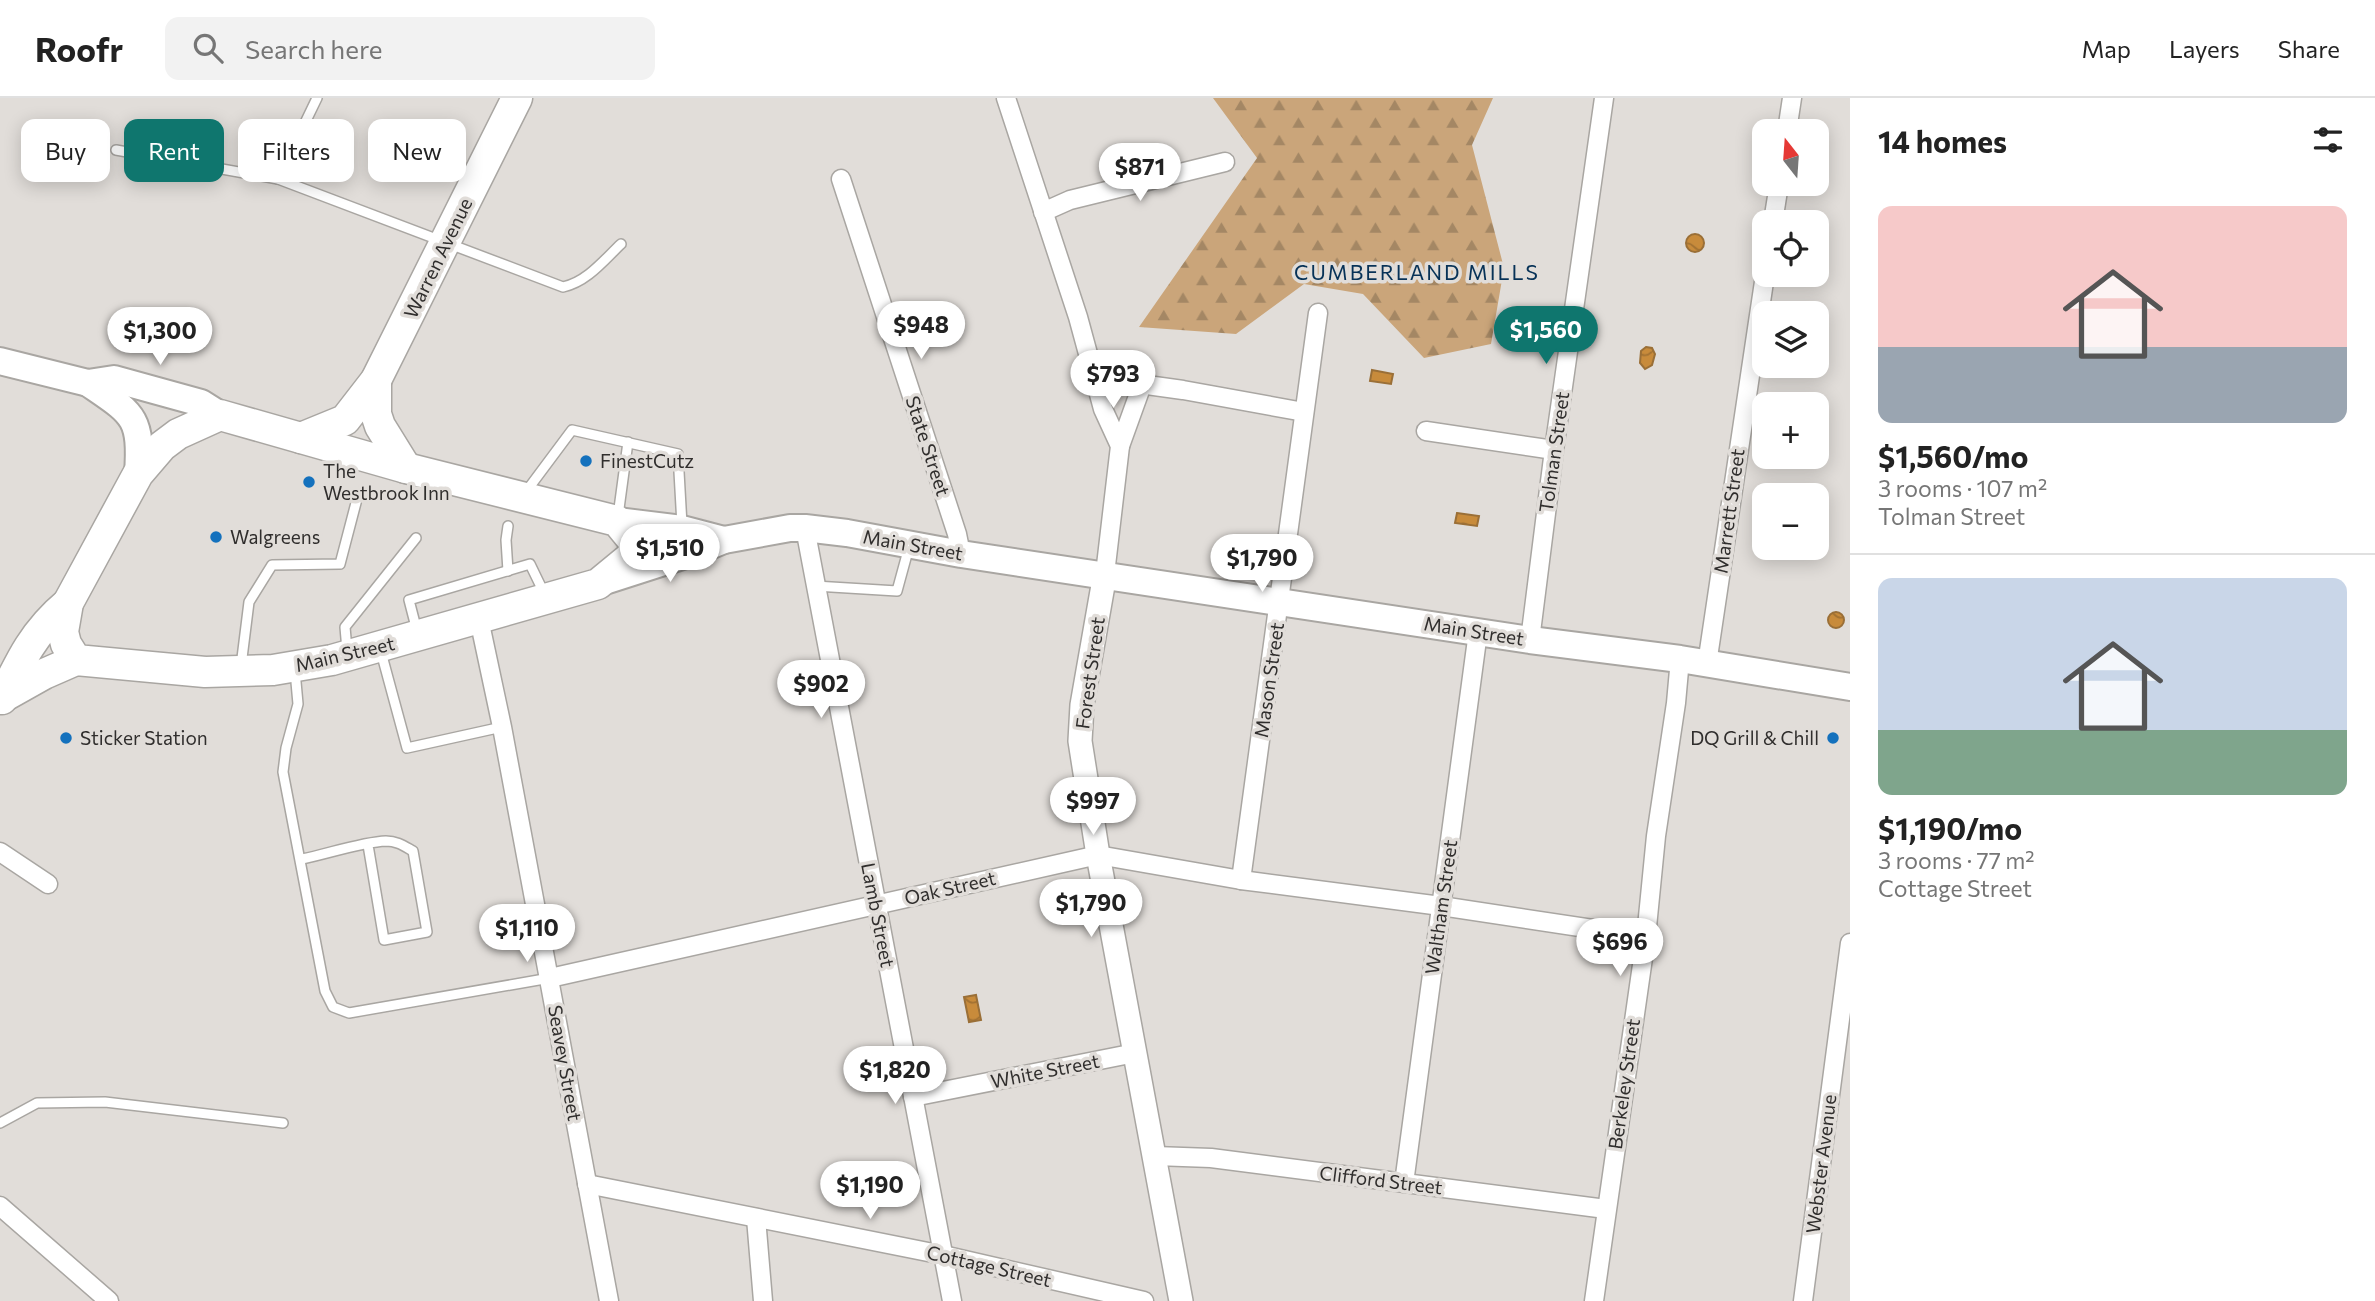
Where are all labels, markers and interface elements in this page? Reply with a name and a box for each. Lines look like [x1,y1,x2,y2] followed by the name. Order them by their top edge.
[165,17,655,80] search box
[35,28,123,69] text: Roofr
[189,29,227,67] icon: search
[245,33,383,64] text: Search here
[2082,34,2131,63] text: Map
[2169,34,2240,63] text: Layers
[2278,34,2340,63] text: Share
[21,119,110,182] chip: Buy
[124,119,224,182] chip: Rent
[238,119,354,182] chip: Filters
[368,119,466,182] chip: New
[1752,119,1829,196] north arrow
[1752,119,1829,560] map controls
[2309,121,2347,159] icon: filters
[1878,122,2007,159] text: 14 homes
[1099,144,1181,203] pin: $871
[1115,152,1165,180] text: $871
[398,194,477,322] street label: Warren Avenue
[1752,210,1829,287] button: locate
[2050,251,2176,377] icon: home
[1294,259,1540,284] district label: CUMBERLAND MILLS
[1752,301,1829,378] button: layers
[880,302,962,361] pin: $948
[1489,306,1603,366] pin: $1,560
[103,308,217,367] pin: $1,300
[893,310,949,338] text: $948
[1510,315,1582,343] text: $1,560
[123,316,197,344] text: $1,300
[1072,350,1154,410] pin: $793
[1086,359,1140,387] text: $793
[1534,390,1573,514] street label: Tolman Street
[1752,392,1829,469] button: +
[902,393,955,499] street label: State Street
[1878,437,2028,474] text: $1,560/mo
[1708,447,1749,575] street label: Marrett Street
[600,449,694,472] place label: FinestCutz
[578,453,594,469] marker: FinestCutz
[323,459,450,504] place label: The Westbrook Inn
[301,474,317,490] marker: The Westbrook Inn
[1878,474,2047,502] text: 3 rooms · 107 m²
[1752,483,1829,560] button: −
[1878,502,2025,530] text: Tolman Street
[613,524,727,584] pin: $1,510
[861,524,965,565] street label: Main Street
[230,525,320,548] place label: Walgreens
[208,529,224,545] marker: Walgreens
[636,533,704,561] text: $1,510
[1205,534,1319,594] pin: $1,790
[1226,543,1298,571] text: $1,790
[1422,611,1526,650] street label: Main Street
[1070,615,1109,730] street label: Forest Street
[1249,621,1288,739] street label: Mason Street
[2050,623,2176,749] icon: home
[293,631,397,676] street label: Main Street
[780,660,862,720] pin: $902
[793,669,849,697] text: $902
[80,726,208,749] place label: Sticker Station
[1690,726,1819,749] place label: DQ Grill & Chill
[58,730,74,746] marker: Sticker Station
[1825,730,1841,746] marker: DQ Grill & Chill
[1052,778,1134,837] pin: $997
[1066,786,1120,814] text: $997
[1878,809,2022,846] text: $1,190/mo
[1420,838,1461,976] street label: Waltham Street
[1878,846,2035,874] text: 3 rooms · 77 m²
[857,861,900,969] street label: Lamb Street
[902,866,998,909] street label: Oak Street
[1878,874,2032,902] text: Cottage Street
[1034,880,1148,939] pin: $1,790
[1055,888,1127,916] text: $1,790
[470,904,584,964] pin: $1,110
[495,913,559,941] text: $1,110
[1579,918,1661,978] pin: $696
[1592,927,1648,955] text: $696
[544,1003,587,1123] street label: Seavey Street
[1603,1017,1644,1151] street label: Berkeley Street
[838,1046,952,1106] pin: $1,820
[989,1049,1101,1092] street label: White Street
[859,1055,931,1083] text: $1,820
[1801,1093,1840,1235] street label: Webster Avenue
[1318,1161,1444,1198] street label: Clifford Street
[813,1162,927,1221] pin: $1,190
[836,1170,904,1198] text: $1,190
[925,1240,1054,1291] street label: Cottage Street

